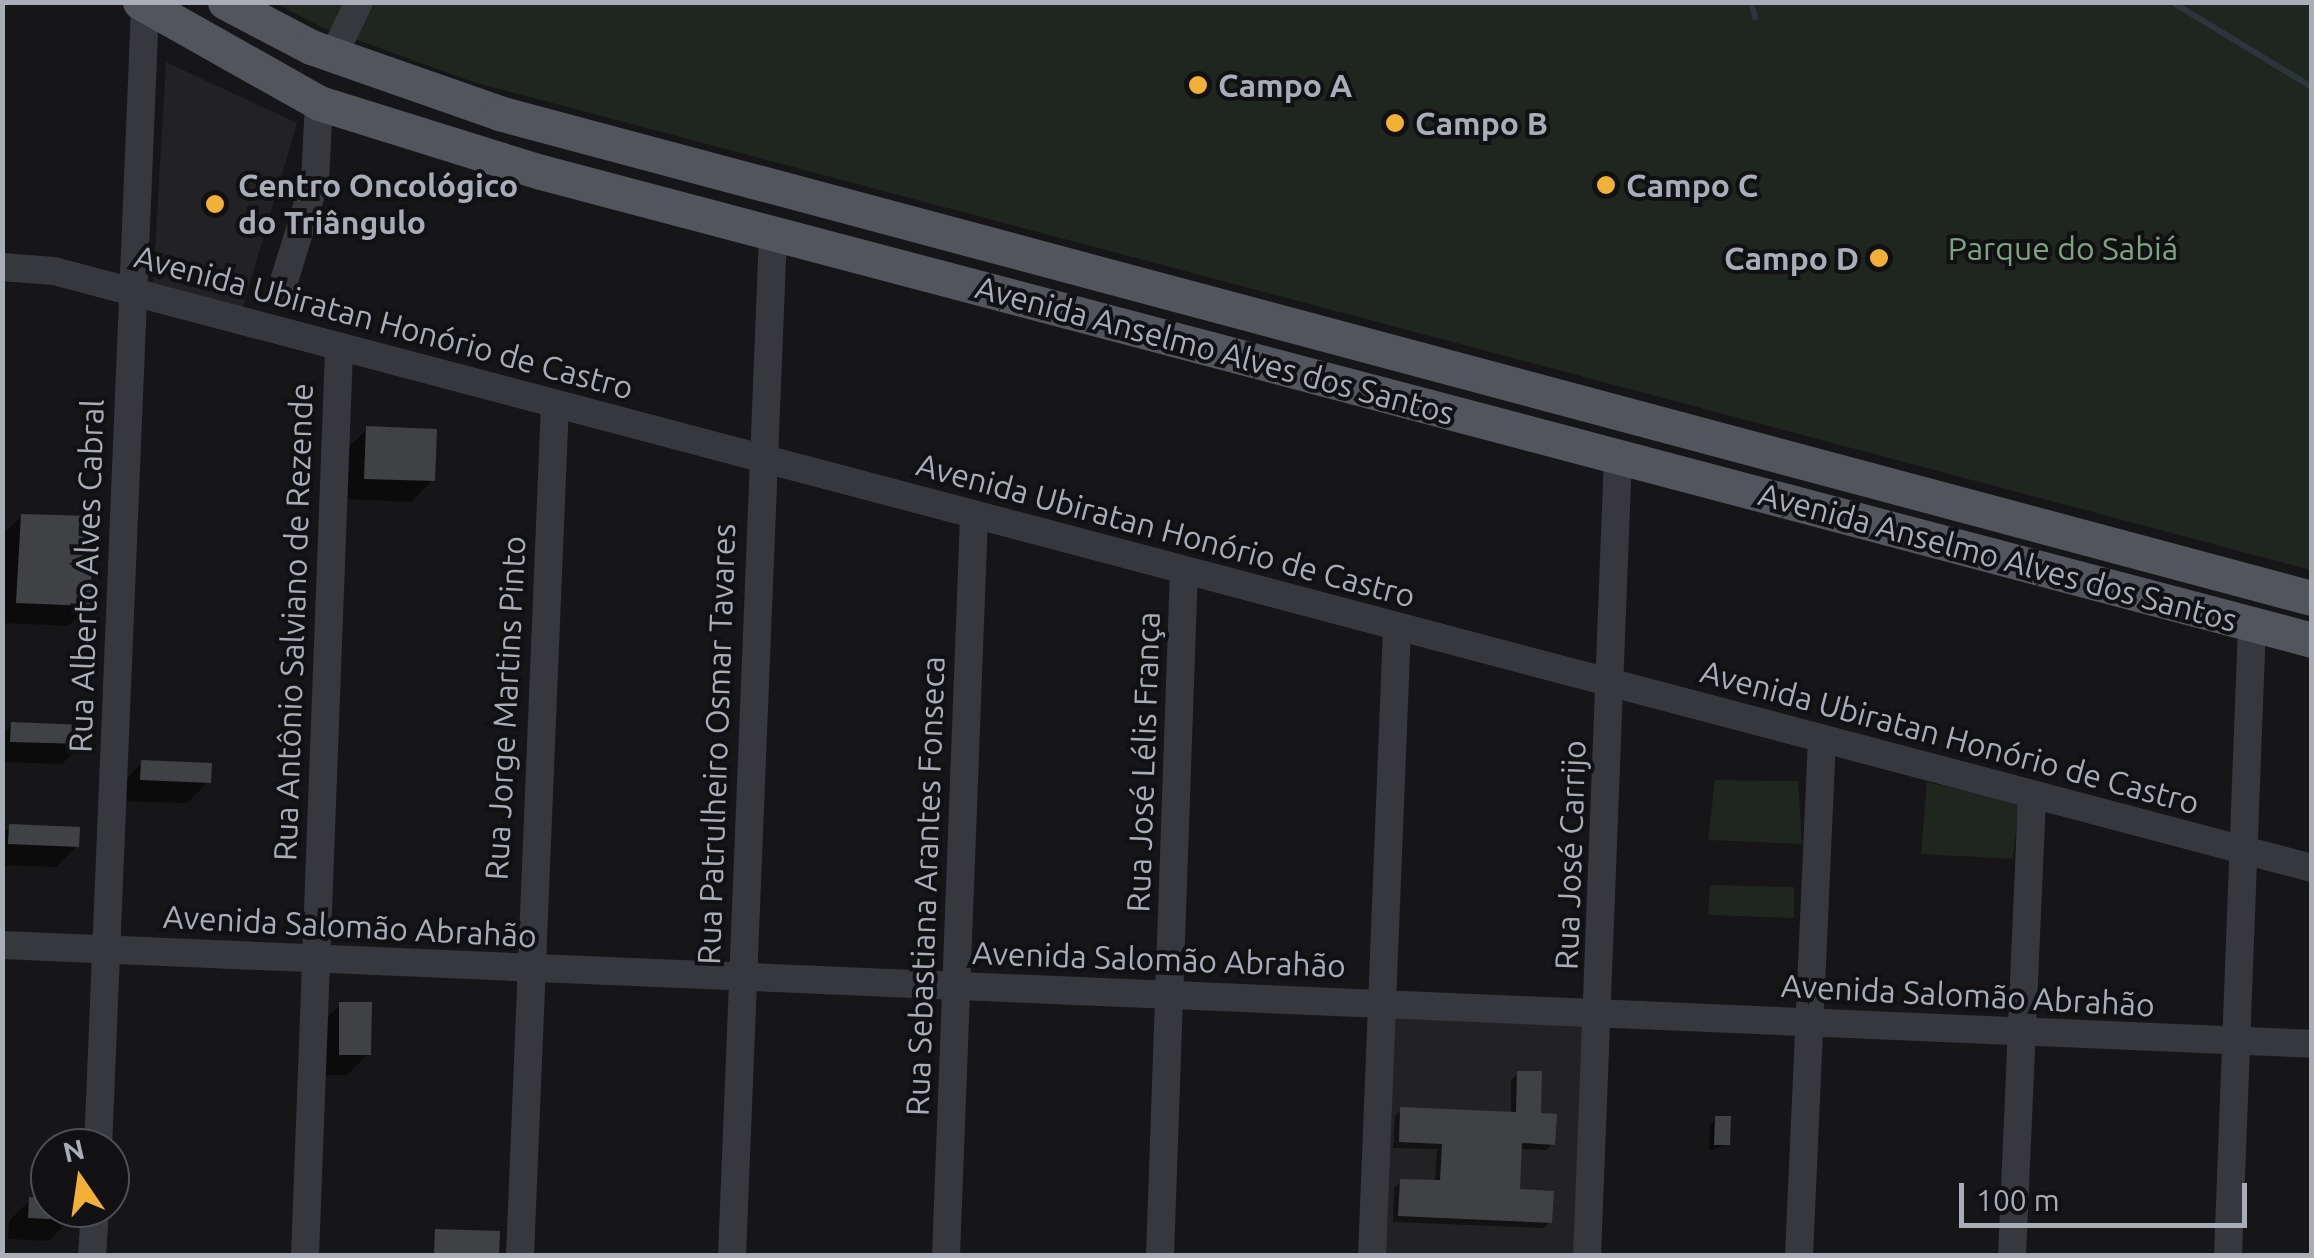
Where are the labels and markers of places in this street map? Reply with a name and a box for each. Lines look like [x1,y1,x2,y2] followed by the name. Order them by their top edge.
[1218,66,1352,104] place label: Campo A
[1187,74,1209,96] marker: Campo A
[1415,104,1548,142] place label: Campo B
[1384,112,1406,134] marker: Campo B
[1626,166,1758,204] place label: Campo C
[238,167,518,242] place label: Centro Oncológico do Triângulo
[1595,174,1617,196] marker: Campo C
[202,191,228,217] marker: Centro Oncológico do Triângulo
[1724,239,1859,277] place label: Campo D
[1868,247,1890,269] marker: Campo D

